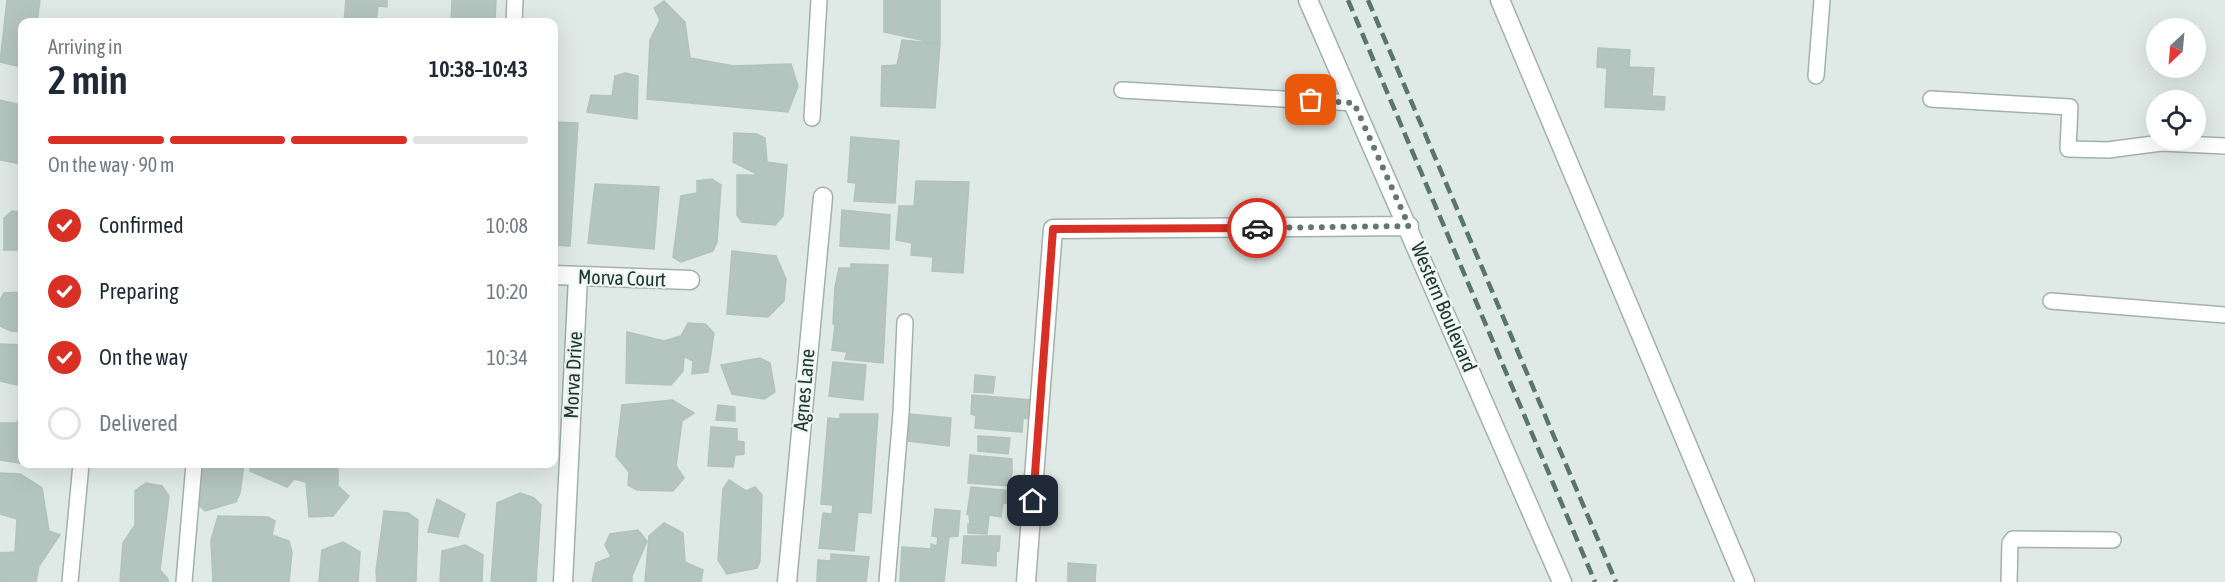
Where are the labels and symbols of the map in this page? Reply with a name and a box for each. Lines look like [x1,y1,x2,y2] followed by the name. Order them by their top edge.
[2146,18,2206,78] north arrow
[1285,74,1336,125] pin
[1227,198,1287,258] courier
[1407,239,1482,375] street label: Western Boulevard
[577,264,667,291] street label: Morva Court
[559,331,586,419] street label: Morva Drive
[788,348,819,432] street label: Agnes Lane
[1007,475,1058,526] pin

